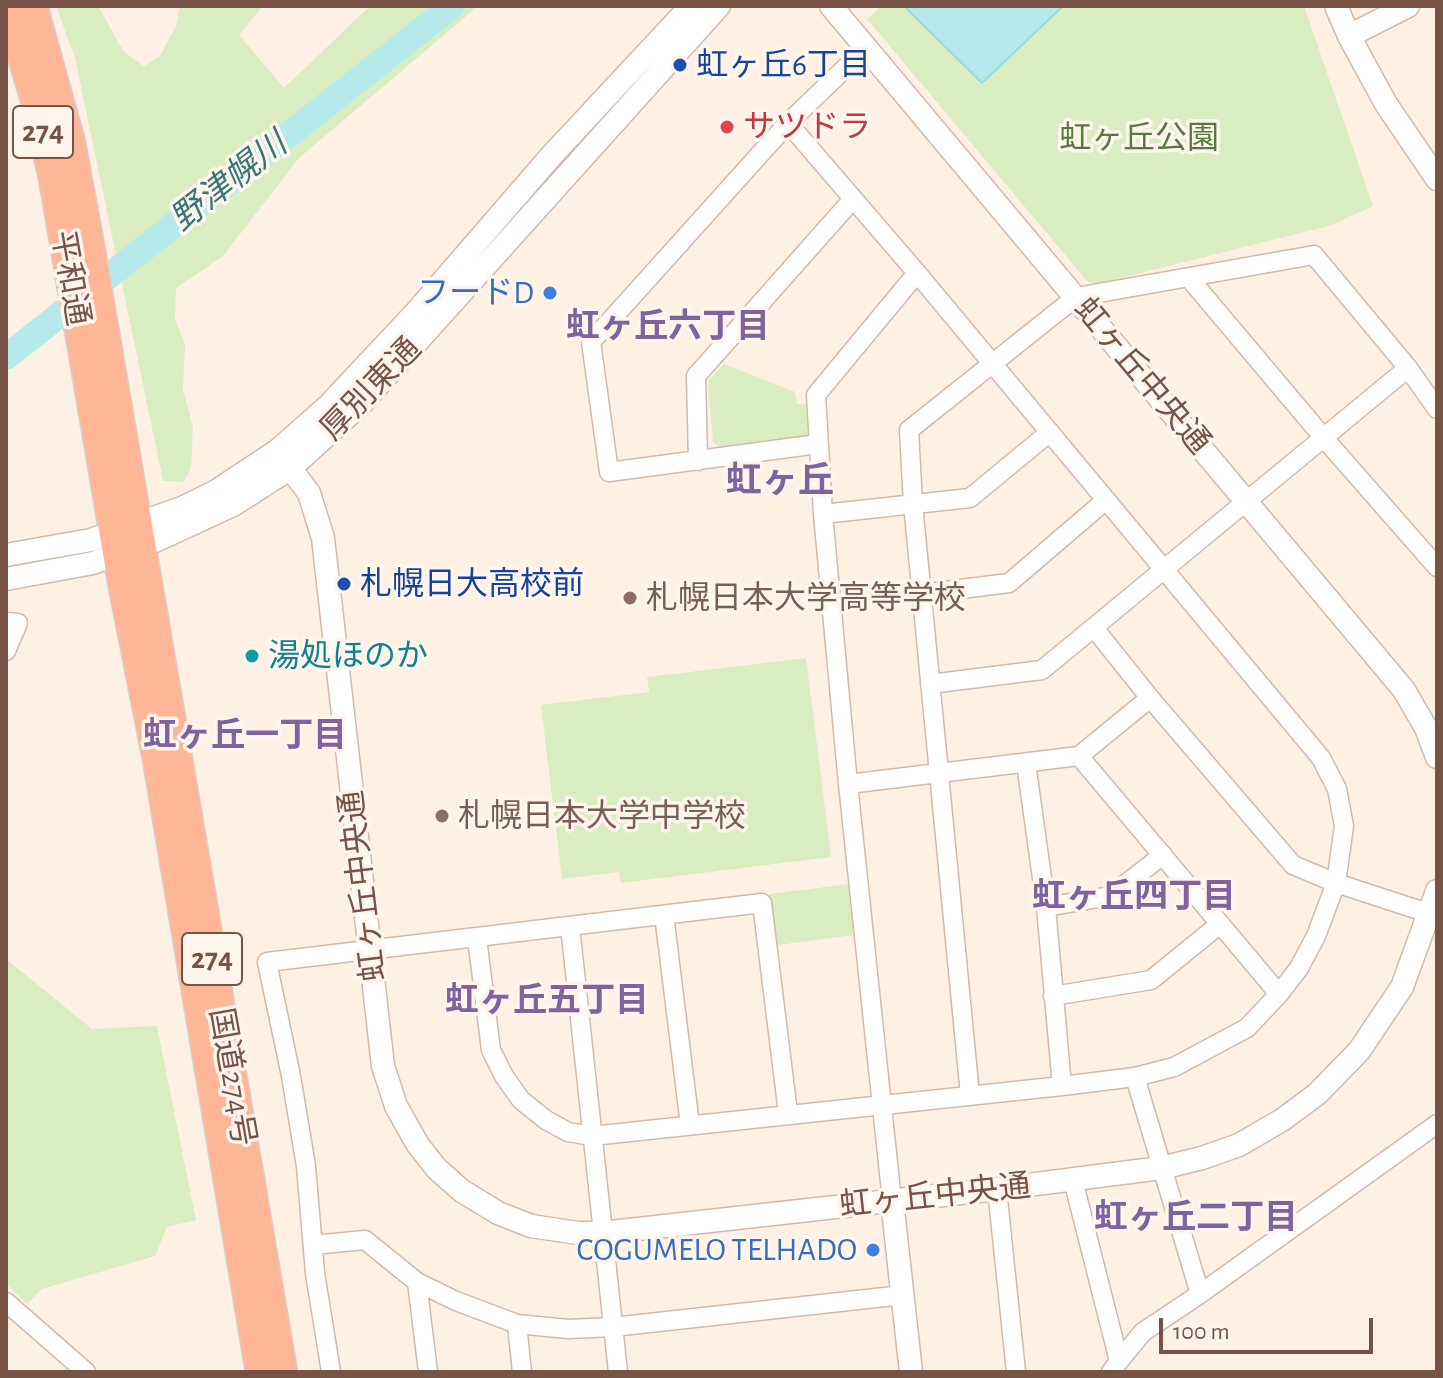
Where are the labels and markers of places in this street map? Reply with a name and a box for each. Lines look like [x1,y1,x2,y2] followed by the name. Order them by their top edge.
[696,46,871,84] place label: 虹ヶ丘6丁目
[671,56,689,74] marker: 虹ヶ丘6丁目
[743,108,871,146] place label: サツドラ
[718,118,736,136] marker: サツドラ
[417,274,534,312] place label: フードD
[541,284,559,302] marker: フードD
[360,565,584,603] place label: 札幌日大高校前
[335,575,353,593] marker: 札幌日大高校前
[646,579,966,617] place label: 札幌日本大学高等学校
[621,589,639,607] marker: 札幌日本大学高等学校
[268,637,428,675] place label: 湯処ほのか
[243,647,261,665] marker: 湯処ほのか
[458,797,746,835] place label: 札幌日本大学中学校
[433,807,451,825] marker: 札幌日本大学中学校
[577,1231,857,1269] place label: COGUMELO TELHADO
[864,1241,882,1259] marker: COGUMELO TELHADO

